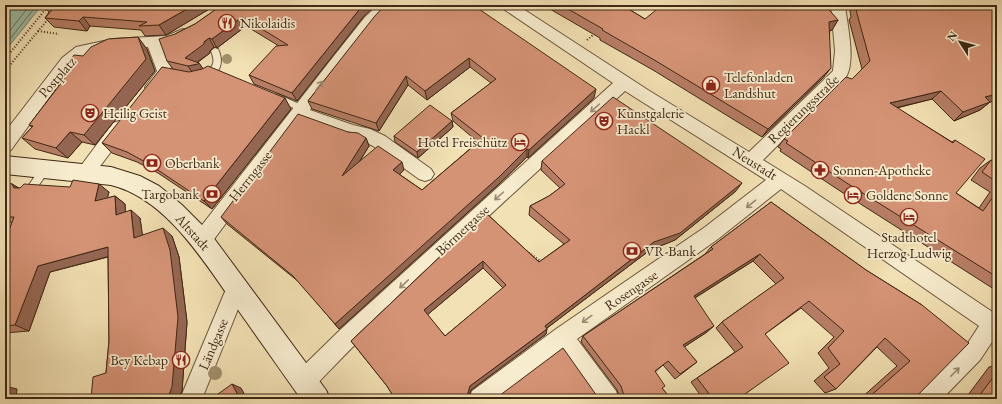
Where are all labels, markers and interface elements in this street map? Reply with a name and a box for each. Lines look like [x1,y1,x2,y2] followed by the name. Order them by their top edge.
[217,13,237,33] restaurant icon: Nikolaidis
[240,14,296,32] place label: Nikolaidis
[940,22,980,62] north arrow
[944,28,960,44] text: N
[34,52,80,101] street label: Postplatz
[724,68,794,102] place label: Telefonladen Landshut
[764,70,843,147] street label: Regierungsstraße
[701,75,721,95] shop icon: Telefonladen Landshut
[315,81,323,92] one-way arrow
[80,103,100,123] theatre icon: Heilig Geist
[103,104,168,122] place label: Heilig Geist
[590,104,600,113] one-way arrow
[617,104,685,138] place label: Kunstgalerie Hackl
[594,111,614,131] theatre icon: Kunstgalerie Hackl
[510,132,530,152] hotel icon: Hotel Freischütz
[417,133,508,151] place label: Hotel Freischütz
[729,142,781,184] street label: Neustadt
[225,147,276,205] street label: Herrngasse
[142,153,162,173] bank icon: Oberbank
[165,154,220,172] place label: Oberbank
[810,160,830,180] pharmacy icon: Sonnen-Apotheke
[833,161,931,179] place label: Sonnen-Apotheke
[202,184,222,204] bank icon: Targobank
[141,185,199,203] place label: Targobank
[843,185,863,205] hotel icon: Goldene Sonne
[866,186,949,204] place label: Goldene Sonne
[494,191,504,200] one-way arrow
[431,200,493,259] street label: Börmergasse
[745,200,756,209] one-way arrow
[899,207,919,227] hotel icon: Stadthotel Herzog Ludwig
[171,209,215,255] street label: Altstadt
[867,228,952,262] place label: Stadthotel Herzog Ludwig
[622,241,642,261] bank icon: VR-Bank
[645,242,696,260] place label: VR-Bank
[601,265,662,314] street label: Rosengasse
[399,279,409,289] one-way arrow
[194,315,232,373] street label: Ländgasse
[582,315,593,323] one-way arrow
[171,350,191,370] restaurant icon: Bey Kebap
[111,351,168,369] place label: Bey Kebap
[950,367,960,376] one-way arrow

